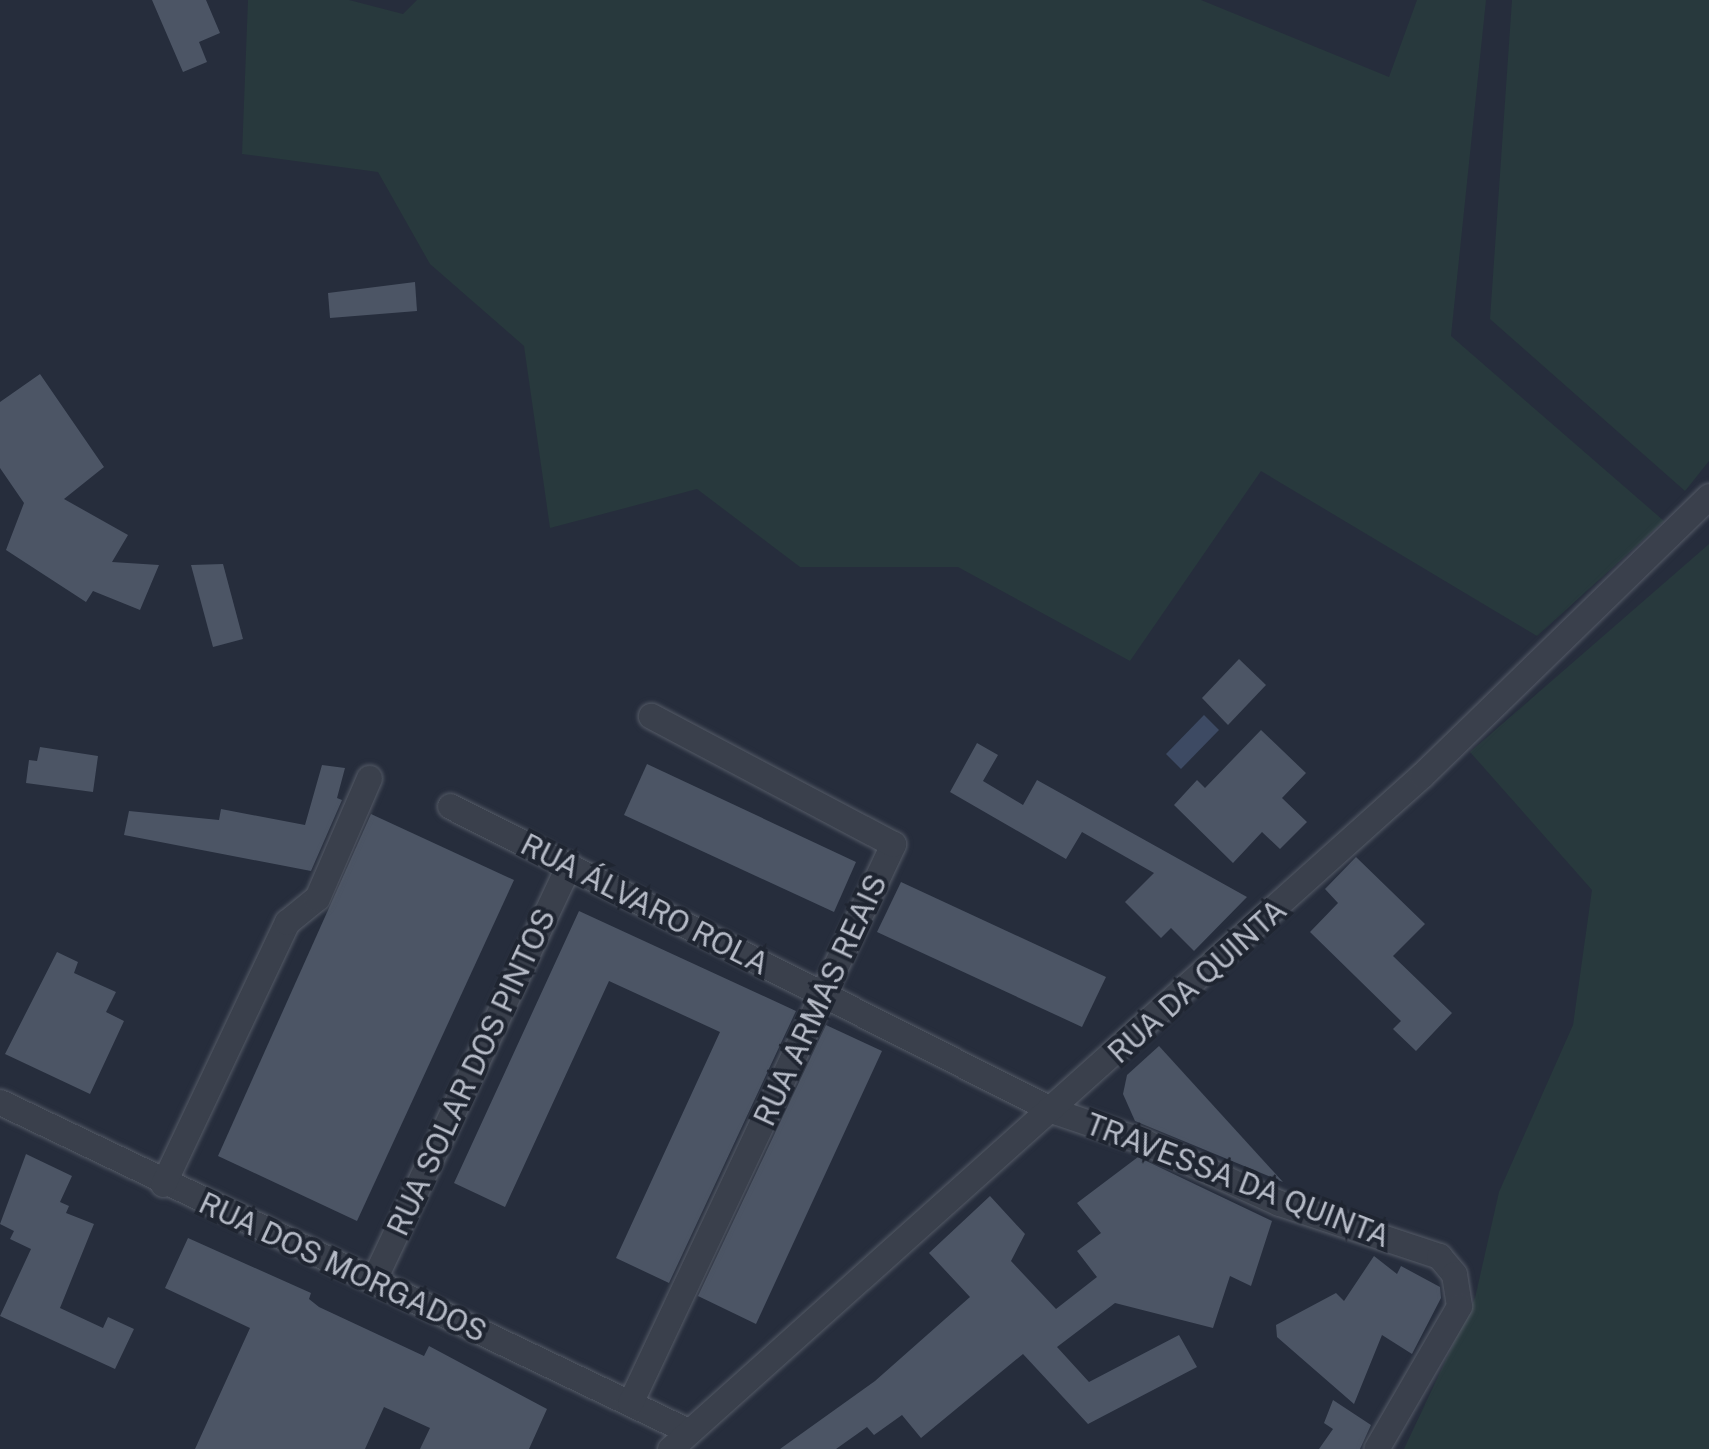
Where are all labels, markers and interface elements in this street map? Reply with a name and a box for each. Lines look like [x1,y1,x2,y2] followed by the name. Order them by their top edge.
[515,826,775,982] street label: RUA ÁLVARO ROLA
[746,869,894,1131] street label: RUA ARMAS REAIS
[1100,892,1294,1070] street label: RUA DA QUINTA
[379,903,563,1241] street label: RUA SOLAR DOS PINTOS
[1081,1105,1395,1255] street label: TRAVESSA DA QUINTA
[193,1185,493,1349] street label: RUA DOS MORGADOS

